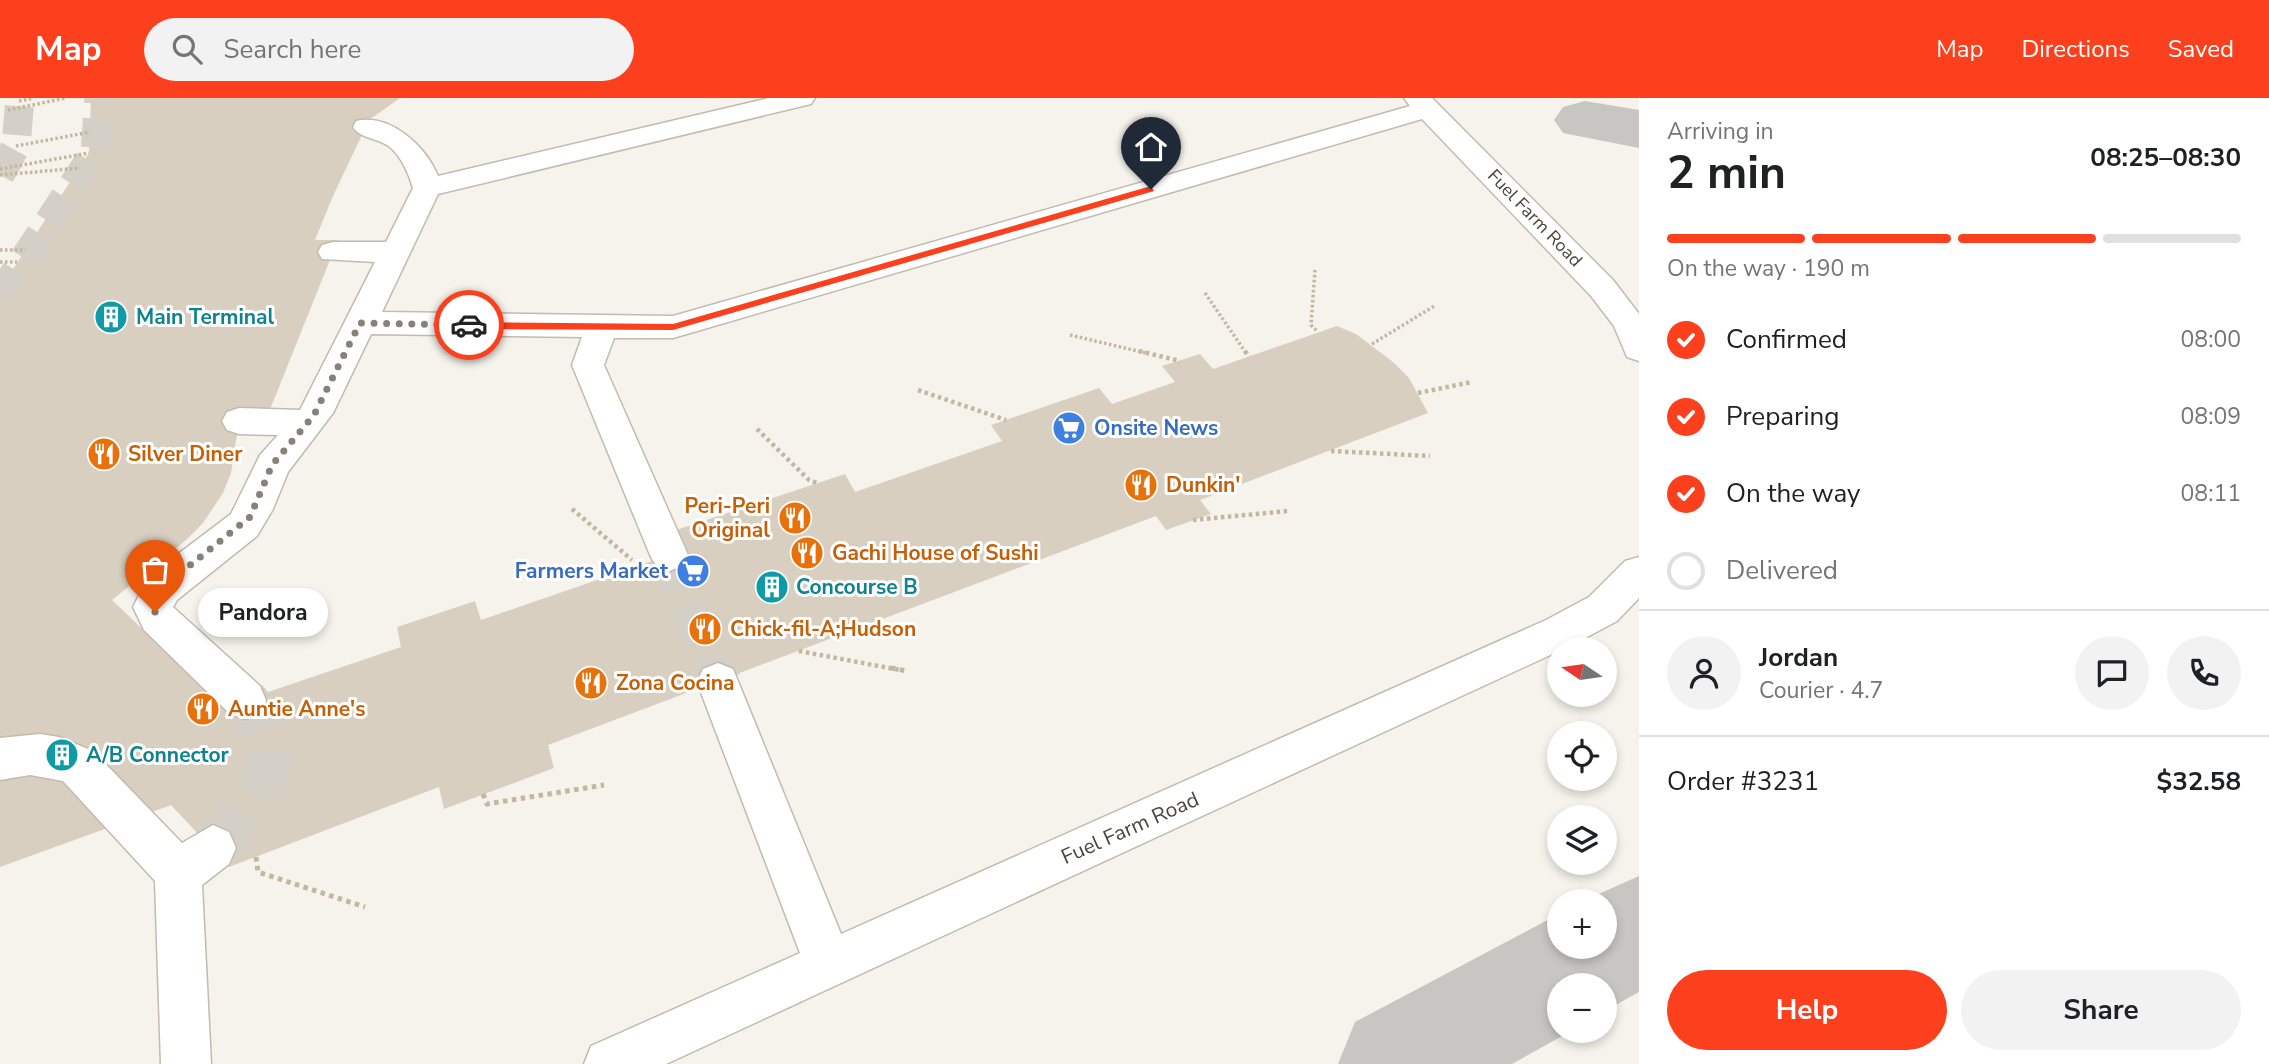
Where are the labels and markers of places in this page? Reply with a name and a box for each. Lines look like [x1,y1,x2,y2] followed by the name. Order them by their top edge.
[1121,117,1181,189] pin
[92,298,130,336] building icon: Main Terminal
[136,303,275,331] place label: Main Terminal
[1050,409,1088,447] supermarket icon: Onsite News
[1094,414,1218,442] place label: Onsite News
[85,435,123,473] restaurant icon: Silver Diner
[128,440,243,468] place label: Silver Diner
[1122,466,1160,504] restaurant icon: Dunkin'
[1166,471,1240,499] place label: Dunkin'
[685,492,770,544] place label: Peri-Peri Original
[776,499,814,537] restaurant icon: Peri-Peri Original
[788,534,826,572] restaurant icon: Gachi House of Sushi
[832,539,1039,567] place label: Gachi House of Sushi
[125,540,185,612] pin
[674,552,712,590] supermarket icon: Farmers Market
[515,557,669,585] place label: Farmers Market
[753,568,791,606] building icon: Concourse B
[796,573,918,601] place label: Concourse B
[197,588,326,636] callout: Pandora
[686,610,724,648] restaurant icon: Chick-fil-A;Hudson
[730,615,916,643] place label: Chick-fil-A;Hudson
[572,664,610,702] restaurant icon: Zona Cocina
[616,669,735,697] place label: Zona Cocina
[184,690,222,728] restaurant icon: Auntie Anne's
[228,695,365,723] place label: Auntie Anne's
[43,736,81,774] building icon: A/B Connector
[86,741,230,769] place label: A/B Connector

